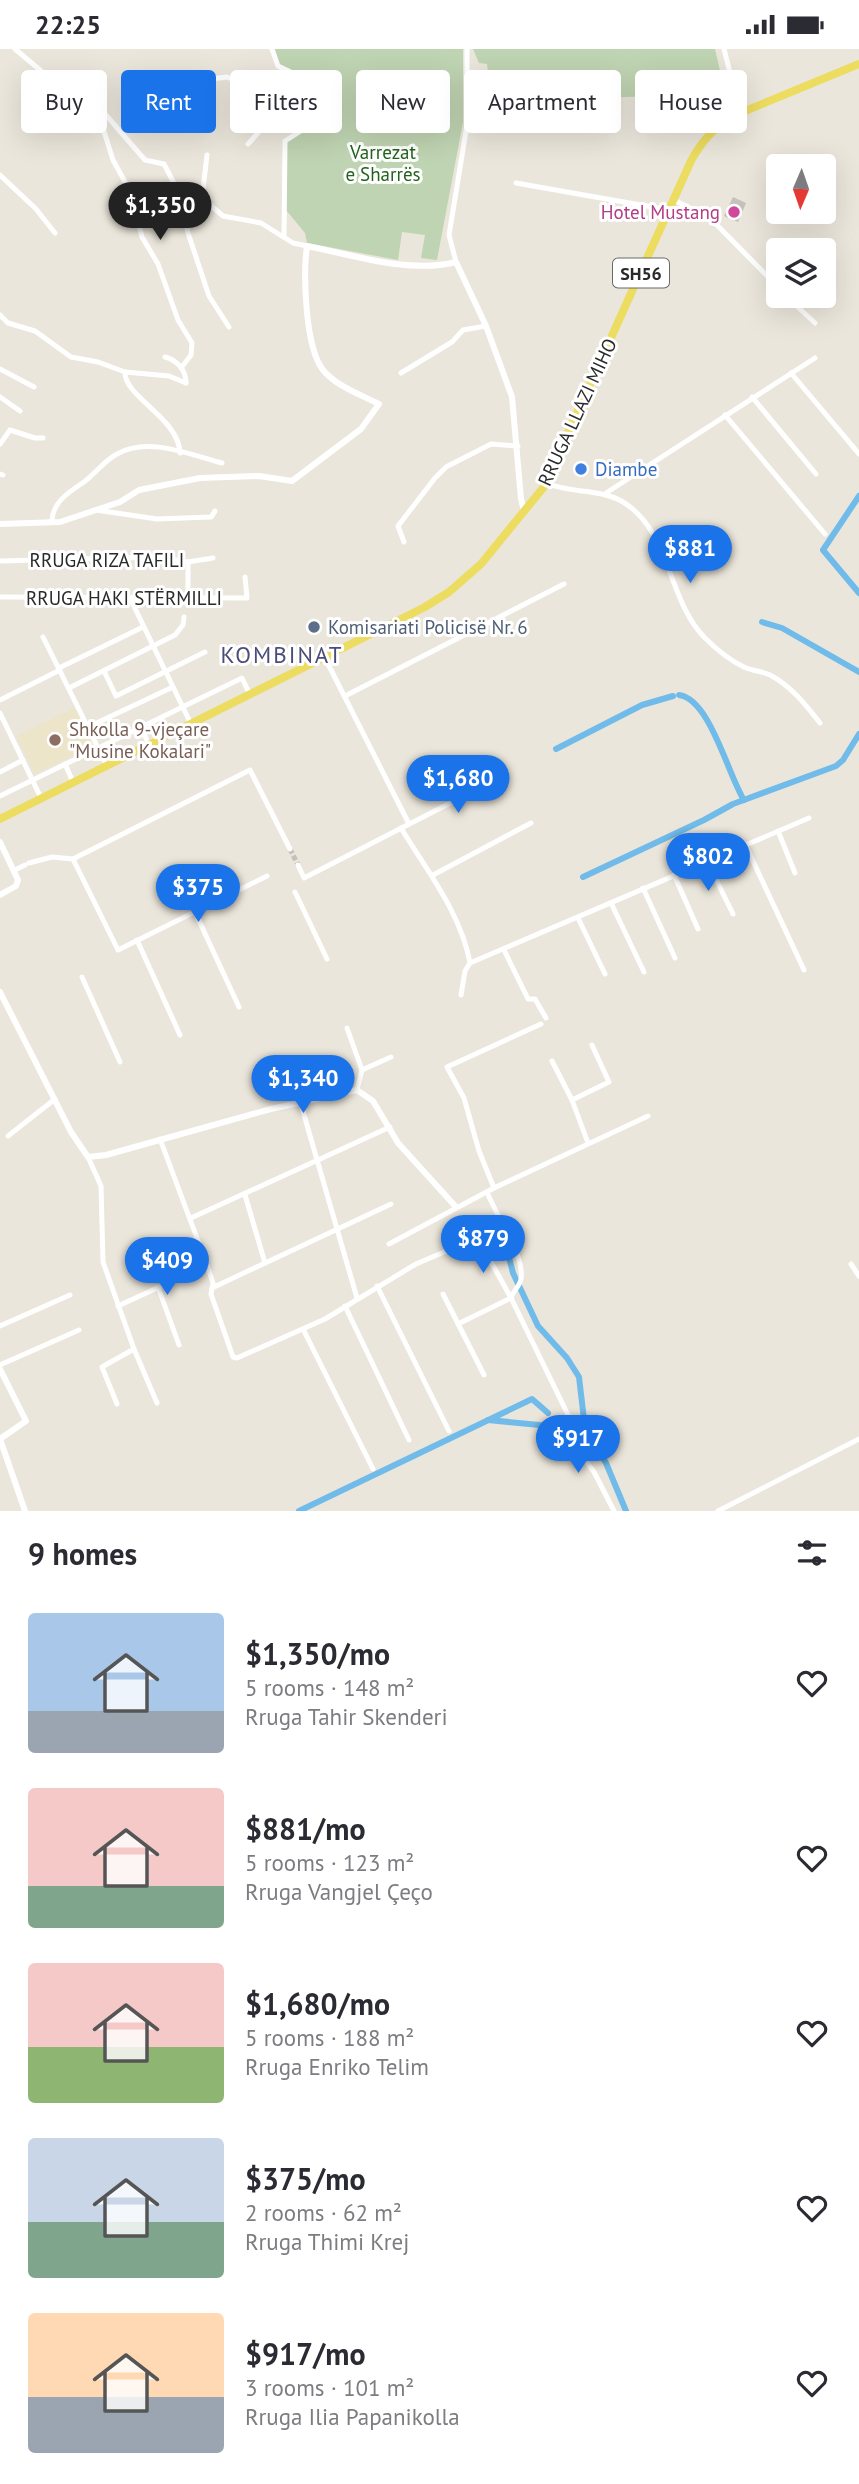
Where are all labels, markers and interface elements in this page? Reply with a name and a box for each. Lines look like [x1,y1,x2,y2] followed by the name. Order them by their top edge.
[35,8,101,41] text: 22:25
[21,70,107,133] chip: Buy
[121,70,216,133] chip: Rent
[230,70,342,133] chip: Filters
[356,70,450,133] chip: New
[464,70,621,133] chip: Apartment
[635,70,747,133] chip: House
[345,140,421,186] park label: Varrezat e Sharrës
[766,154,836,224] north arrow
[766,154,836,308] map controls
[103,183,217,242] pin: $1,350
[124,190,196,219] text: $1,350
[601,200,720,224] place label: Hotel Mustang
[726,204,742,220] marker: Hotel Mustang
[766,238,836,308] button: layers
[613,259,669,287] road number: SH56
[532,334,622,490] street label: RRUGA LLAZI MIHO
[595,457,657,481] place label: Diambe
[573,461,589,477] marker: Diambe
[649,525,731,585] pin: $881
[664,533,716,562] text: $881
[30,548,184,572] street label: RRUGA RIZA TAFILI
[26,586,222,610] street label: RRUGA HAKI STËRMILLI
[328,615,528,639] place label: Komisariati Policisë Nr. 6
[306,619,322,635] marker: Komisariati Policisë Nr. 6
[220,640,344,669] district label: KOMBINAT
[69,717,211,763] place label: Shkolla 9-vjeçare "Musine Kokalari"
[47,732,63,748] marker: Shkolla 9-vjeçare "Musine Kokalari"
[401,755,515,815] pin: $1,680
[422,763,494,792] text: $1,680
[667,833,749,893] pin: $802
[682,841,734,870] text: $802
[157,865,239,924] pin: $375
[172,872,224,901] text: $375
[246,1055,360,1115] pin: $1,340
[267,1063,339,1092] text: $1,340
[442,1215,524,1275] pin: $879
[457,1223,509,1252] text: $879
[126,1237,208,1297] pin: $409
[141,1245,193,1274] text: $409
[537,1415,619,1475] pin: $917
[552,1423,604,1452] text: $917
[28,1534,137,1573] text: 9 homes
[793,1534,831,1572] icon: filters
[245,1634,390,1673] text: $1,350/mo
[84,1641,168,1725] icon: home
[793,1664,831,1702] icon: heart
[245,1673,414,1702] text: 5 rooms · 148 m²
[245,1702,448,1731] text: Rruga Tahir Skenderi
[245,1809,366,1848] text: $881/mo
[84,1816,168,1900] icon: home
[793,1839,831,1877] icon: heart
[245,1848,414,1877] text: 5 rooms · 123 m²
[245,1877,433,1906] text: Rruga Vangjel Çeço
[245,1984,390,2023] text: $1,680/mo
[84,1991,168,2075] icon: home
[793,2014,831,2052] icon: heart
[245,2023,414,2052] text: 5 rooms · 188 m²
[245,2052,429,2081] text: Rruga Enriko Telim
[245,2159,366,2198] text: $375/mo
[84,2166,168,2250] icon: home
[793,2189,831,2227] icon: heart
[245,2198,402,2227] text: 2 rooms · 62 m²
[245,2227,409,2256] text: Rruga Thimi Krej
[245,2334,366,2373] text: $917/mo
[84,2341,168,2425] icon: home
[793,2364,831,2402] icon: heart
[245,2373,414,2402] text: 3 rooms · 101 m²
[245,2402,460,2431] text: Rruga Ilia Papanikolla

